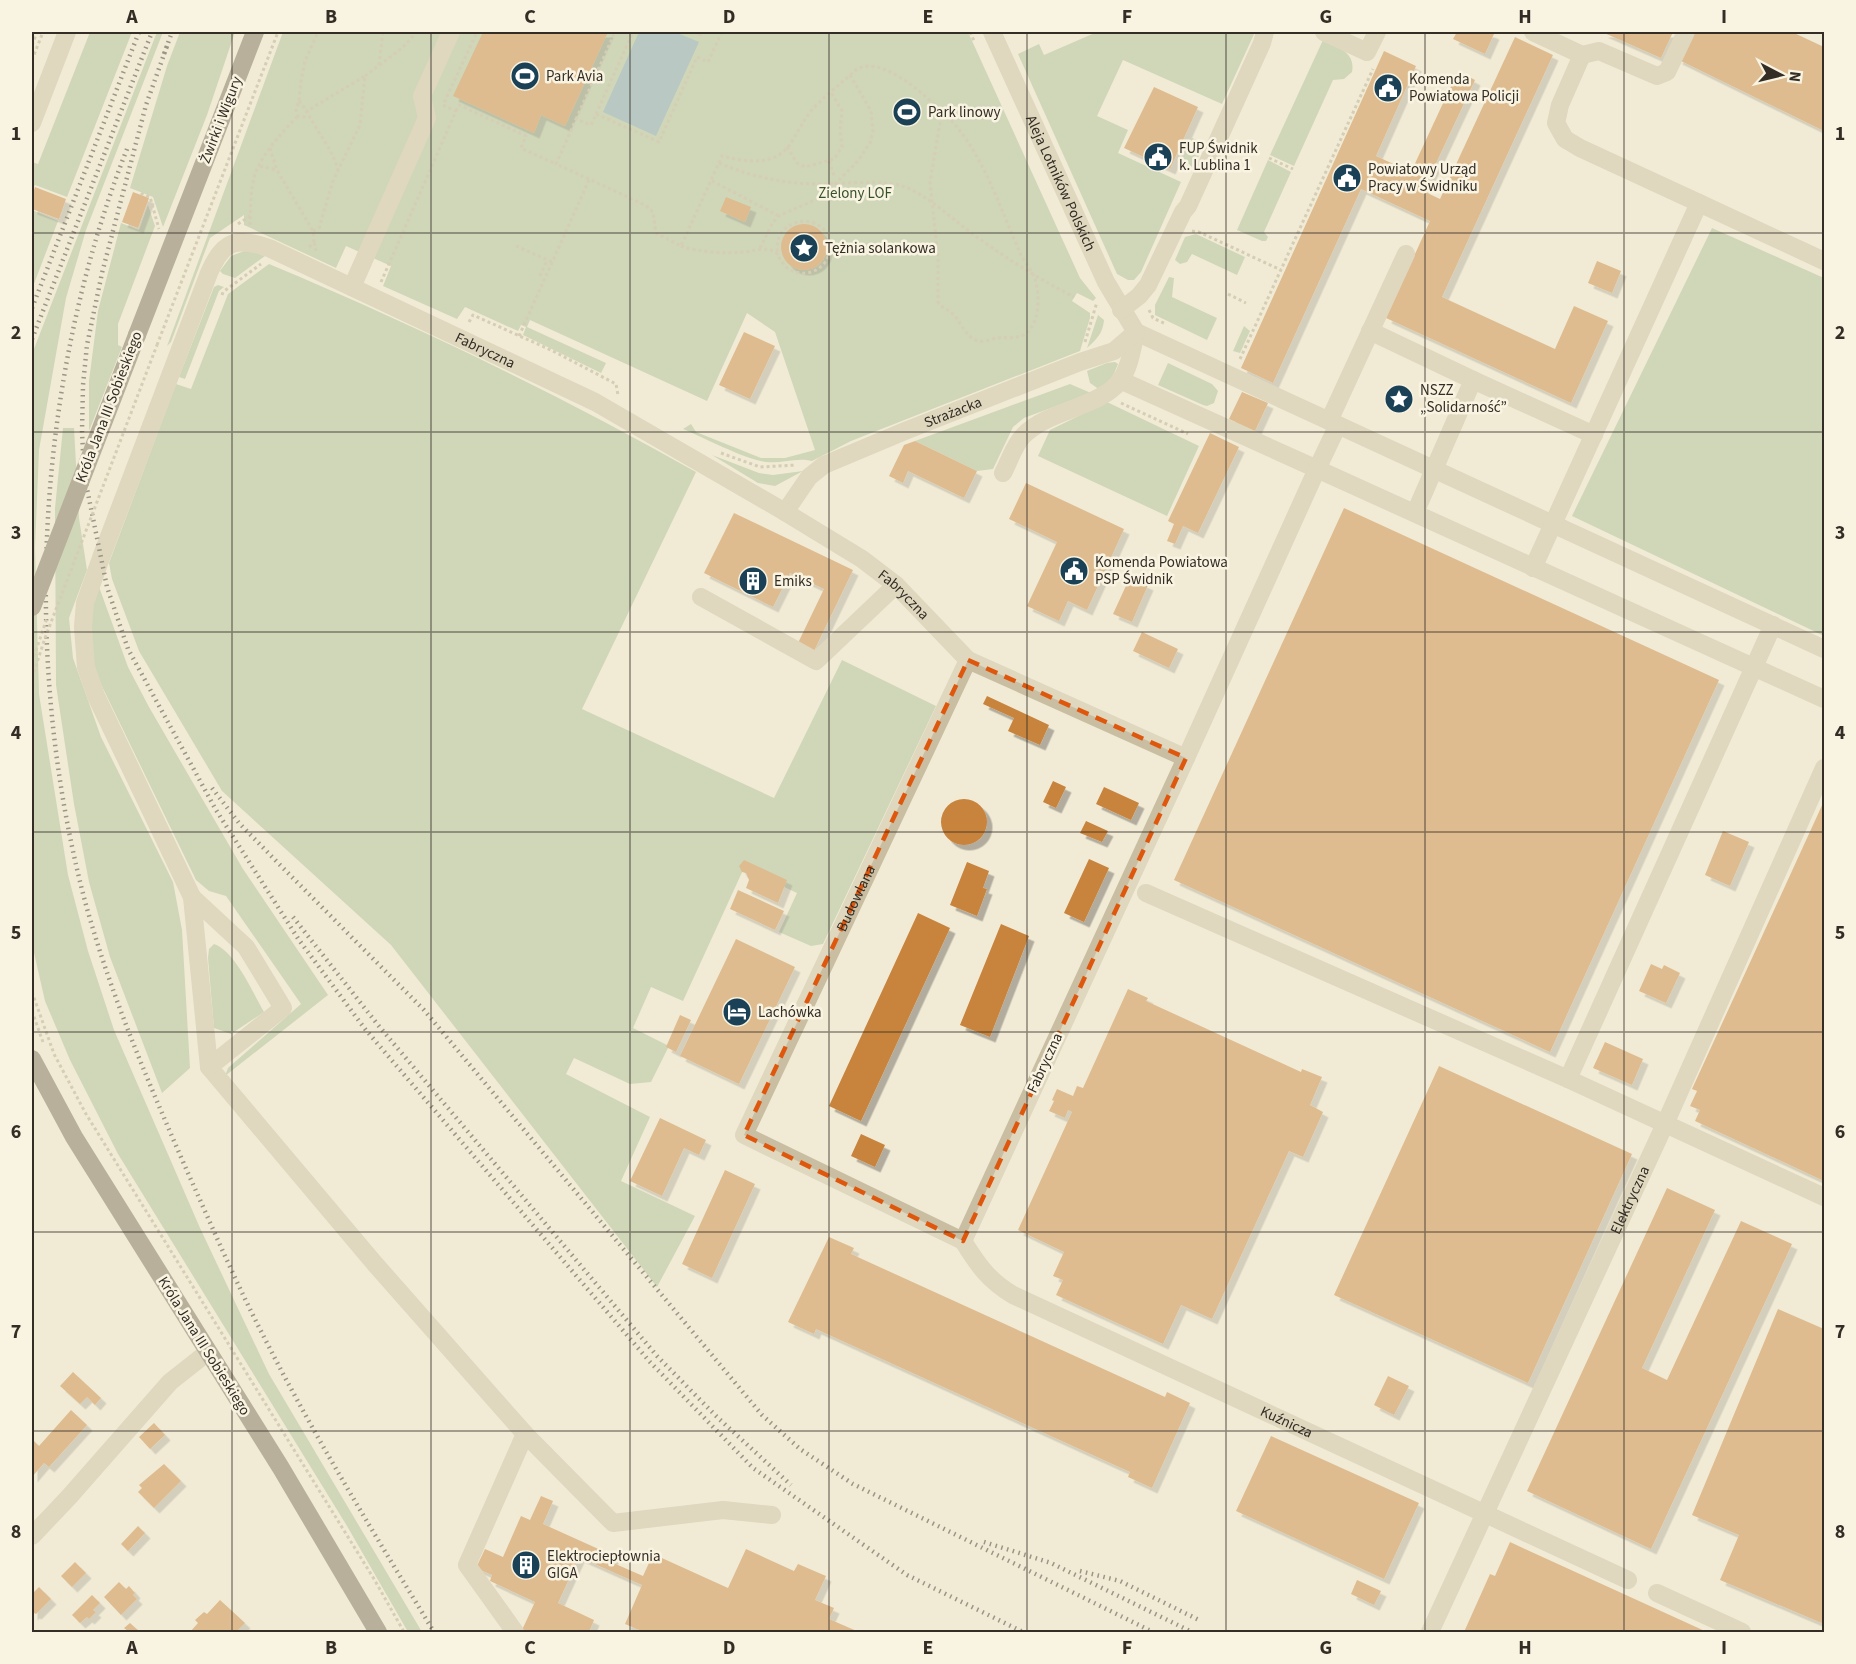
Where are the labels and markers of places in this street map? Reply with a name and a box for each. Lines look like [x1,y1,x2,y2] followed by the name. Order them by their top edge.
[509,60,541,92] sports icon: Park Avia
[546,66,603,87] place label: Park Avia
[1409,69,1519,107] place label: Komenda Powiatowa Policji
[1372,72,1404,104] public building icon: Komenda Powiatowa Policji
[891,96,923,128] sports icon: Park linowy
[928,102,1001,123] place label: Park linowy
[1179,138,1258,176] place label: FUP Świdnik k. Lublina 1
[1142,141,1174,173] public building icon: FUP Świdnik k. Lublina 1
[1368,159,1478,197] place label: Powiatowy Urząd Pracy w Świdniku
[1331,162,1363,194] public building icon: Powiatowy Urząd Pracy w Świdniku
[788,232,820,264] place icon: Tężnia solankowa
[825,238,936,259] place label: Tężnia solankowa
[1420,380,1507,418] place label: NSZZ „Solidarność”
[1383,383,1415,415] place icon: NSZZ „Solidarność”
[1095,552,1228,590] place label: Komenda Powiatowa PSP Świdnik
[1058,555,1090,587] public building icon: Komenda Powiatowa PSP Świdnik
[737,565,769,597] building icon: Emiks
[774,571,812,592] place label: Emiks
[721,996,753,1028] hotel icon: Lachówka
[758,1002,822,1023] place label: Lachówka
[547,1546,661,1584] place label: Elektrociepłownia GIGA
[510,1549,542,1581] building icon: Elektrociepłownia GIGA

